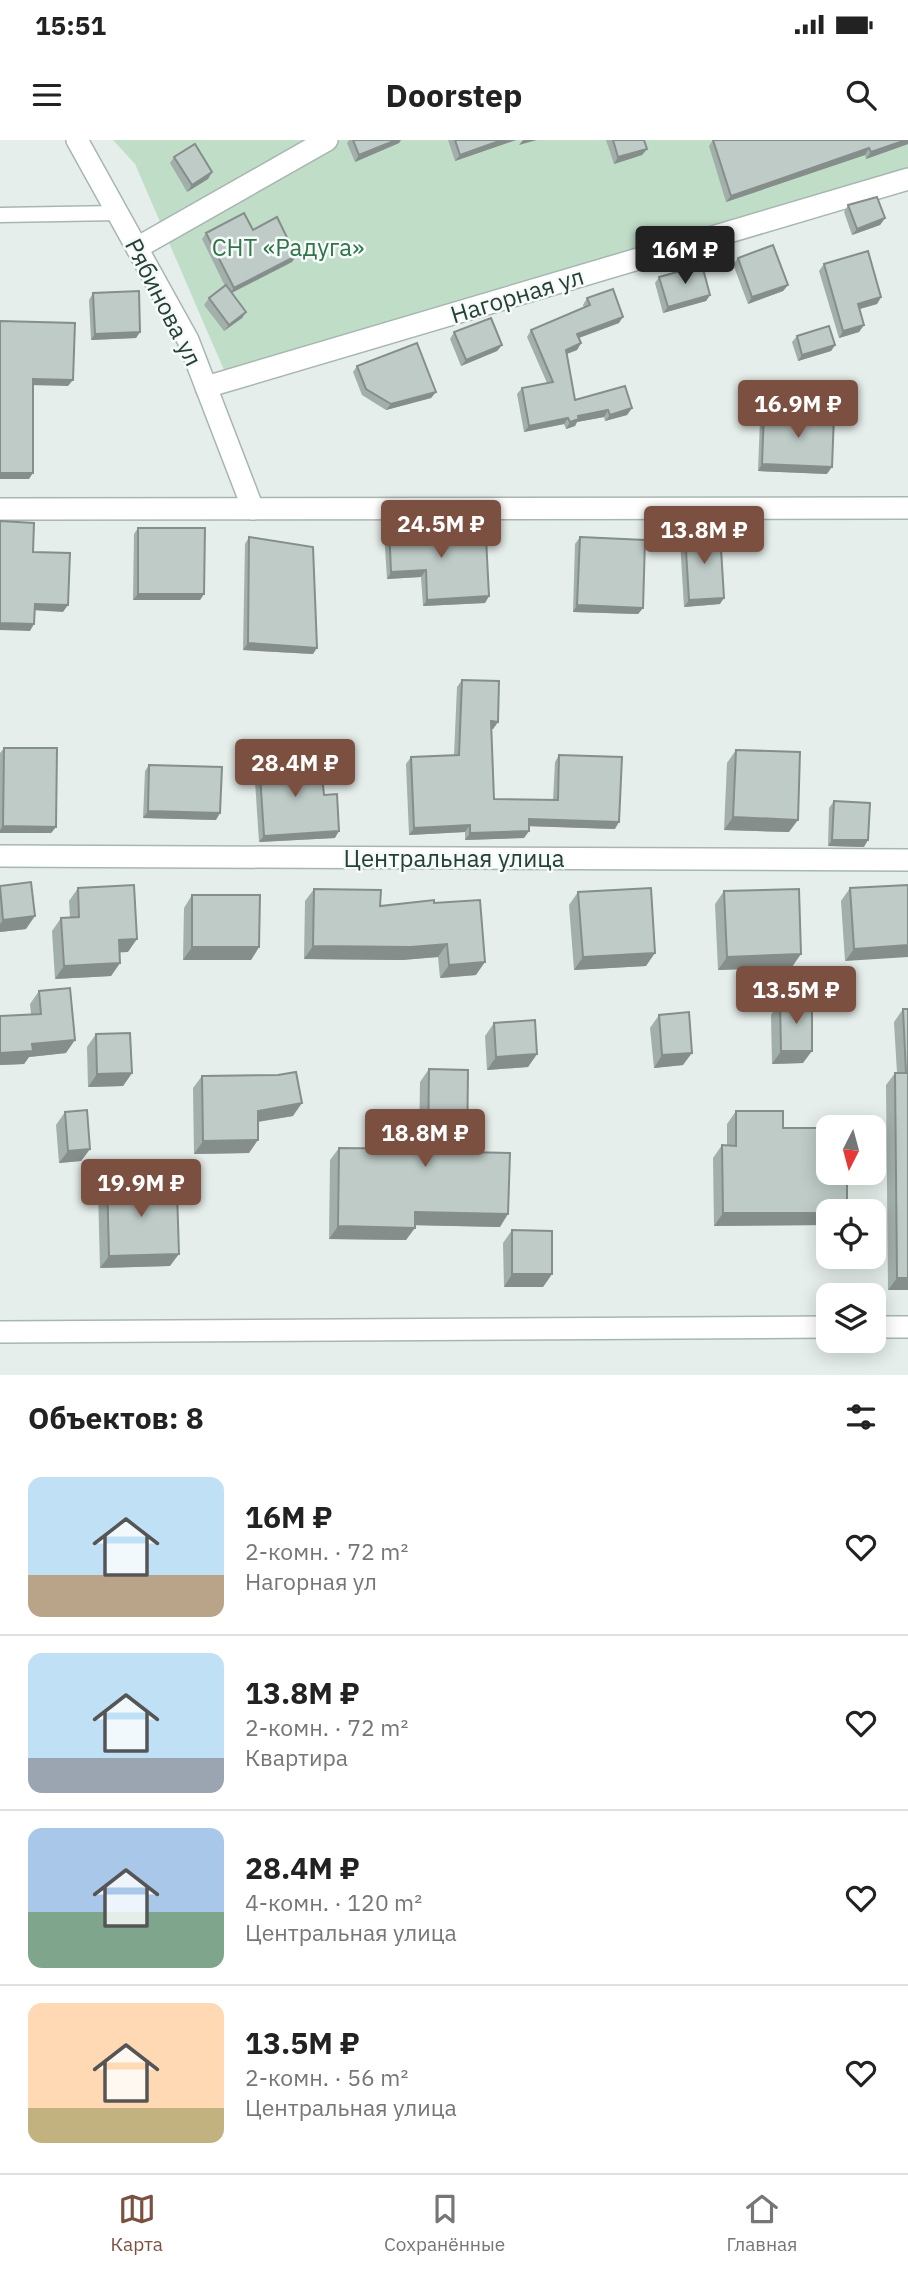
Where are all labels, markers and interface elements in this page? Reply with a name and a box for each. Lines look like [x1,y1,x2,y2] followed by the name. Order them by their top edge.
[35,8,106,42] text: 15:51
[386,74,522,116] text: Doorstep
[28,76,66,114] icon: menu
[842,76,880,114] icon: search
[636,226,734,286] pin: 16M ₽
[212,231,364,263] park label: СНТ «Радуга»
[118,233,210,371] street label: Рябинова ул
[651,234,719,264] text: 16M ₽
[446,260,588,330] street label: Нагорная ул
[733,380,863,440] pin: 16.9M ₽
[754,388,842,418] text: 16.9M ₽
[376,500,506,560] pin: 24.5M ₽
[639,506,769,566] pin: 13.8M ₽
[397,508,485,538] text: 24.5M ₽
[660,514,748,544] text: 13.8M ₽
[230,740,360,799] pin: 28.4M ₽
[251,747,339,777] text: 28.4M ₽
[344,842,565,874] street label: Центральная улица
[731,966,861,1026] pin: 13.5M ₽
[752,974,840,1004] text: 13.5M ₽
[360,1110,490,1169] pin: 18.8M ₽
[816,1115,886,1185] north arrow
[816,1115,886,1353] map controls
[381,1117,469,1147] text: 18.8M ₽
[76,1160,206,1219] pin: 19.9M ₽
[97,1167,185,1197] text: 19.9M ₽
[816,1199,886,1269] button: locate
[816,1283,886,1353] button: layers
[28,1398,204,1437] text: Объектов: 8
[842,1398,880,1436] icon: filters
[245,1497,332,1536] text: 16M ₽
[84,1505,168,1589] icon: home
[842,1528,880,1566] icon: heart
[245,1536,408,1566] text: 2-комн. · 72 m²
[245,1566,377,1596] text: Нагорная ул
[245,1673,360,1712] text: 13.8M ₽
[84,1681,168,1765] icon: home
[842,1704,880,1742] icon: heart
[245,1712,408,1742] text: 2-комн. · 72 m²
[245,1742,348,1772] text: Квартира
[245,1848,360,1887] text: 28.4M ₽
[84,1856,168,1940] icon: home
[842,1879,880,1917] icon: heart
[245,1887,422,1917] text: 4-комн. · 120 m²
[245,1917,457,1947] text: Центральная улица
[245,2023,360,2062] text: 13.5M ₽
[84,2031,168,2115] icon: home
[842,2054,880,2092] icon: heart
[245,2062,408,2092] text: 2-комн. · 56 m²
[245,2092,457,2122] text: Центральная улица
[111,2190,163,2256] tab: Карта
[384,2190,505,2256] tab: Сохранённые
[726,2190,797,2256] tab: Главная

